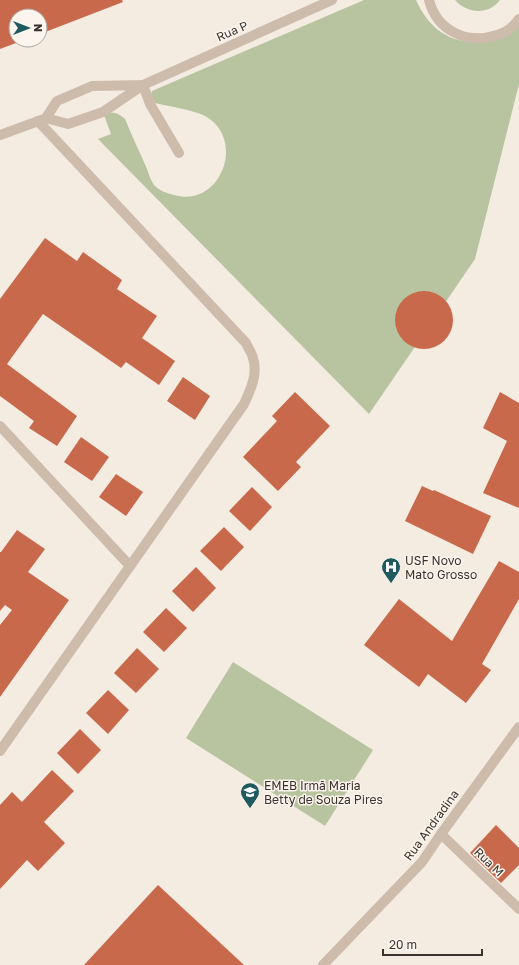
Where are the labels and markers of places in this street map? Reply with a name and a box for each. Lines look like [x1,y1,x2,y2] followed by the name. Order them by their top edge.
[405,553,477,582] place label: USF Novo Mato Grosso
[380,556,402,584] hospital icon: USF Novo Mato Grosso
[264,778,383,807] place label: EMEB Irmã Maria Betty de Souza Pires
[239,781,261,809] school or university icon: EMEB Irmã Maria Betty de Souza Pires

